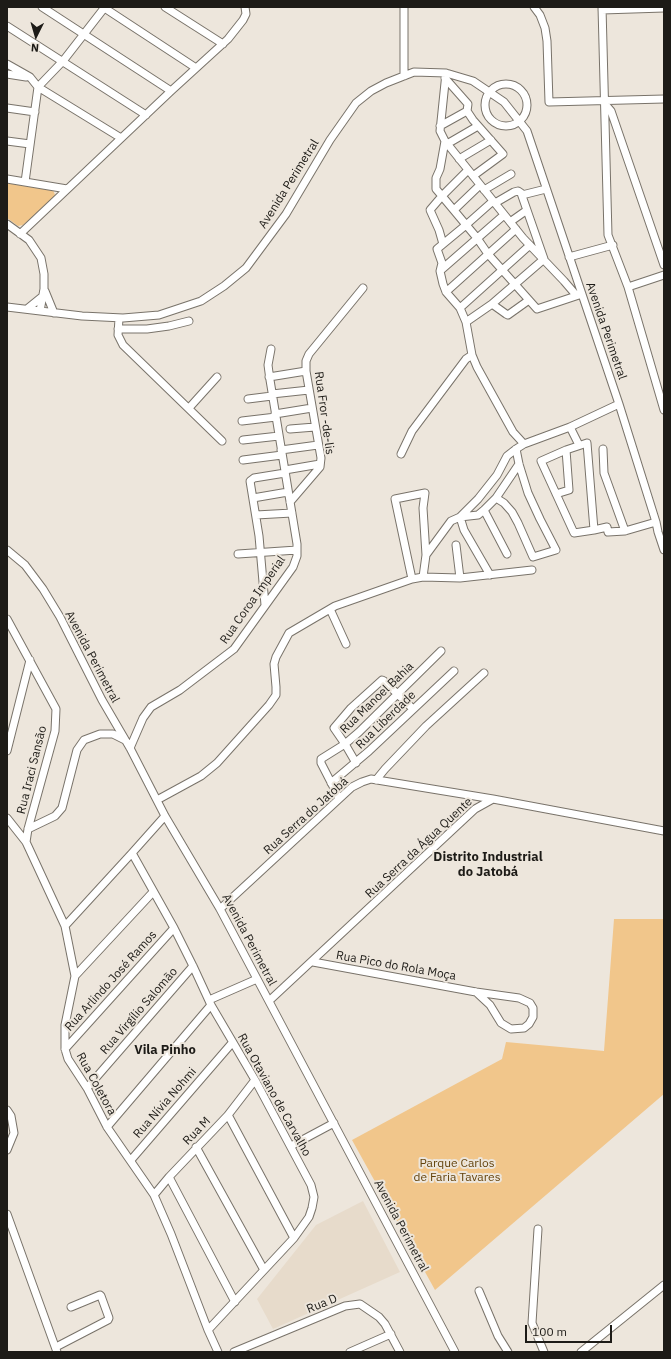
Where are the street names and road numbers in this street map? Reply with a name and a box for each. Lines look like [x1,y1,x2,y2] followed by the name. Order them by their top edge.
[256,137,322,231] street label: Avenida Perimetral
[583,280,629,382] street label: Avenida Perimetral
[311,370,337,456] street label: Rua Fror -de-lis
[217,553,289,647] street label: Rua Coroa Imperial
[62,609,122,705] street label: Avenida Perimetral
[337,659,417,737] street label: Rua Manoel Bahia
[353,688,419,752] street label: Rua Liberdade
[14,724,50,816] street label: Rua Iraci Sansão
[261,774,351,858] street label: Rua Serra do Jatobá
[363,795,475,901] street label: Rua Serra da Água Quente
[219,892,279,988] street label: Avenida Perimetral
[62,928,160,1034] street label: Rua Arlindo José Ramos
[335,948,457,984] street label: Rua Pico do Rola Moça
[97,965,181,1057] street label: Rua Virgílio Salomão
[234,1031,314,1159] street label: Rua Otaviano de Carvalho
[73,1050,119,1118] street label: Rua Coletora
[130,1065,200,1141] street label: Rua Nívia Nohmi
[180,1114,214,1148] street label: Rua M
[371,1178,431,1274] street label: Avenida Perimetral
[305,1291,339,1317] street label: Rua D

